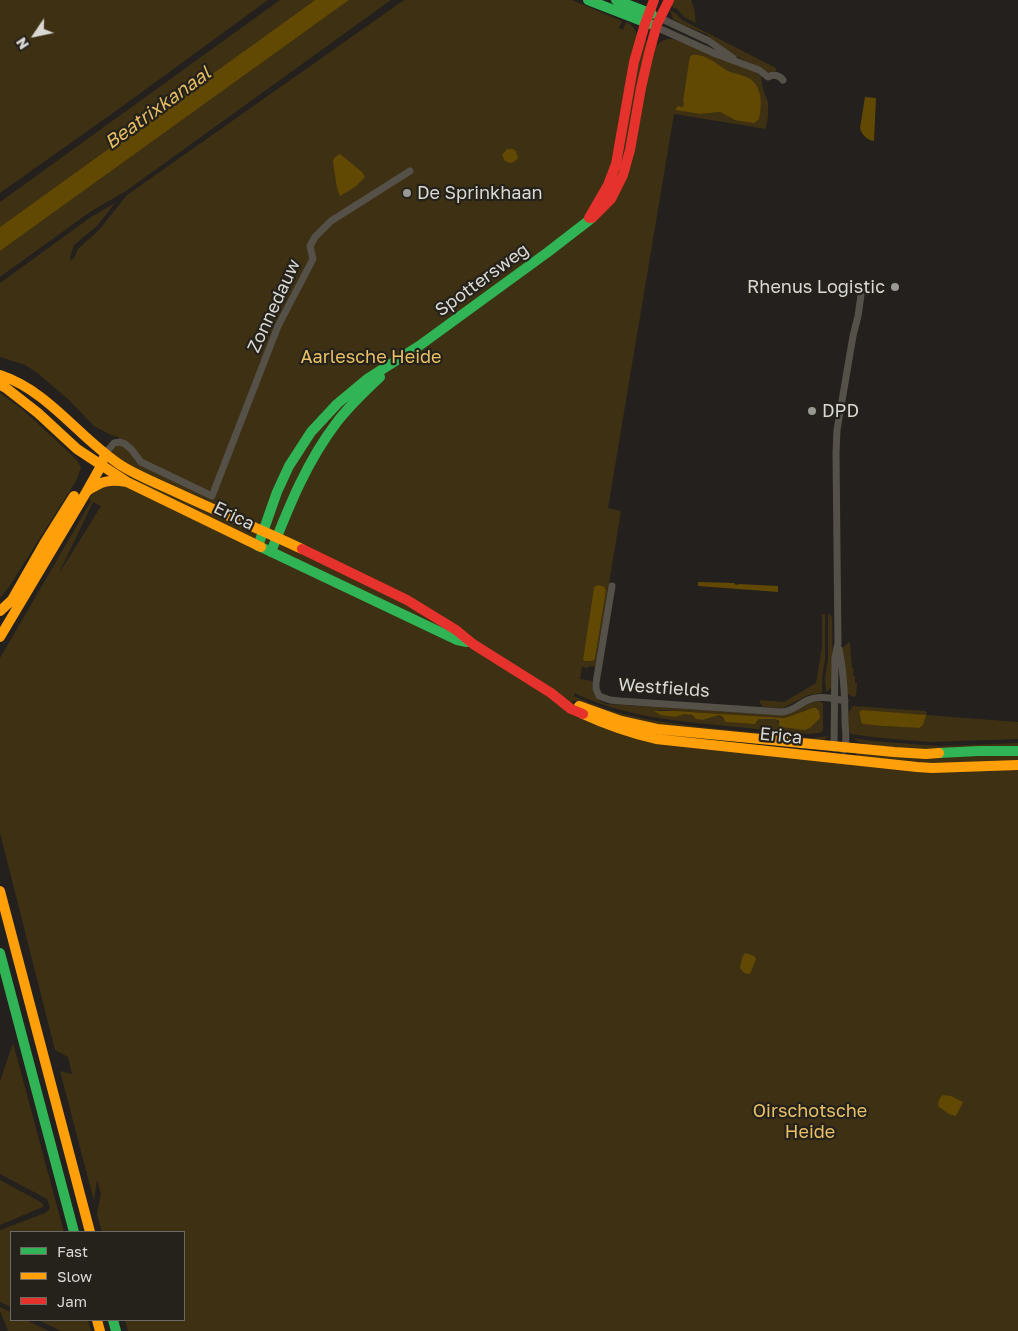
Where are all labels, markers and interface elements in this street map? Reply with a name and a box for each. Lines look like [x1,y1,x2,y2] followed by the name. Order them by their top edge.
[10,10,60,60] north arrow
[12,35,32,53] text: N
[101,62,215,154] water label: Beatrixkanaal
[417,182,543,204] place label: De Sprinkhaan
[401,187,413,199] marker: De Sprinkhaan
[431,239,533,321] street label: Spottersweg
[243,256,305,356] street label: Zonnedauw
[747,276,885,298] place label: Rhenus Logistic
[889,281,901,293] marker: Rhenus Logistic
[300,346,442,368] park label: Aarlesche Heide
[822,400,859,422] place label: DPD
[806,405,818,417] marker: DPD
[210,497,258,535] street label: Erica
[617,674,711,702] street label: Westfields
[759,723,803,749] street label: Erica
[753,1100,867,1142] park label: Oirschotsche Heide
[10,1231,185,1321] legend
[57,1242,88,1260] text: Fast
[57,1267,92,1285] text: Slow
[57,1292,87,1310] text: Jam

